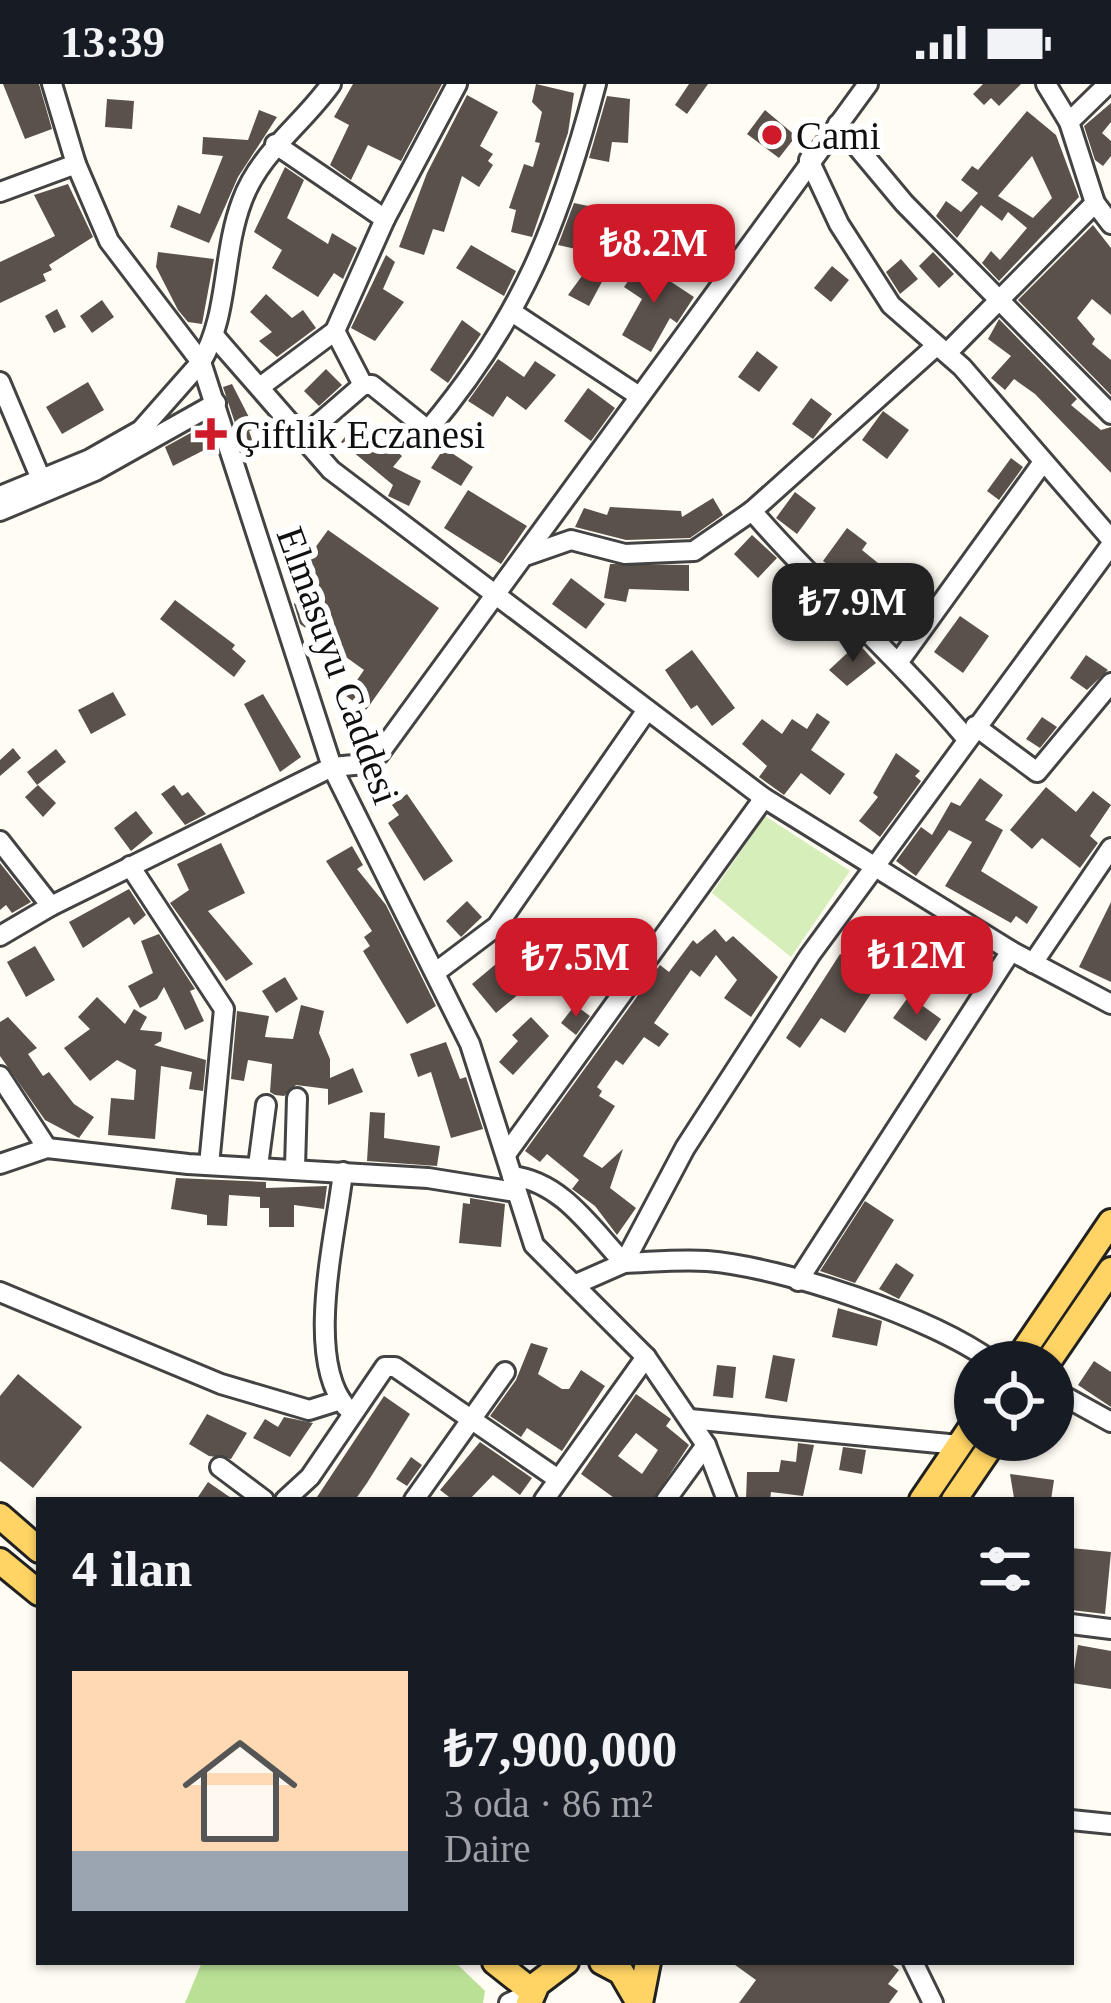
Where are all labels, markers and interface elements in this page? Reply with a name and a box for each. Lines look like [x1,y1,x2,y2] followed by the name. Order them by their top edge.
[60,17,165,67] text: 13:39
[796,114,881,157] place label: Cami
[759,122,785,148] marker: Cami
[570,204,738,306] pin: ₺8.2M
[600,221,708,264] text: ₺8.2M
[235,413,485,457] place label: Çiftlik Eczanesi
[198,421,224,447] marker: Çiftlik Eczanesi
[268,521,409,810] street label: Elmasuyu Caddesi
[769,563,937,665] pin: ₺7.9M
[799,580,907,623] text: ₺7.9M
[846,916,988,1018] pin: ₺12M
[492,918,660,1020] pin: ₺7.5M
[868,933,966,976] text: ₺12M
[522,935,630,978] text: ₺7.5M
[954,1341,1074,1461] map controls
[954,1341,1074,1461] button: locate
[972,1536,1038,1602] icon: filters
[72,1541,192,1597] text: 4 ilan
[168,1719,312,1863] icon: home
[444,1721,677,1777] text: ₺7,900,000
[444,1782,653,1825] text: 3 oda · 86 m²
[444,1827,531,1870] text: Daire

